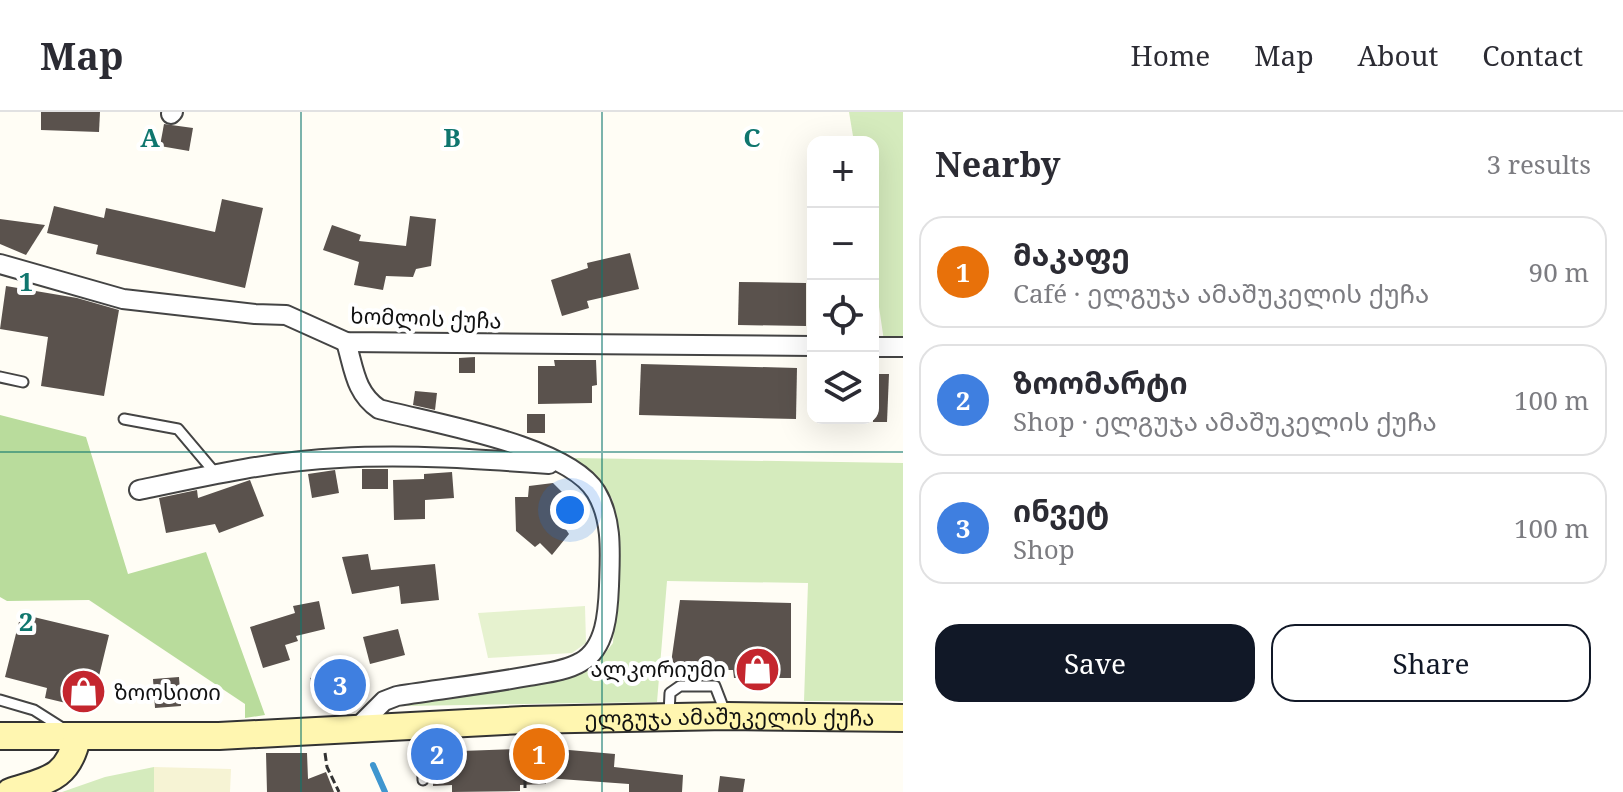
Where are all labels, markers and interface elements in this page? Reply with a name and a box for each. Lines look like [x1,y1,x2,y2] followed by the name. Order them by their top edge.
[40,29,124,81] text: Map
[1131,36,1210,74] text: Home
[1254,36,1314,74] text: Map
[1358,36,1438,74] text: About
[1482,36,1583,74] text: Contact
[140,119,160,155] text: A
[443,119,461,155] text: B
[743,119,761,155] text: C
[807,136,879,424] map controls
[807,136,879,208] button: +
[935,141,1061,187] text: Nearby
[1486,146,1591,182] text: 3 results
[807,208,879,280] button: −
[1013,234,1130,275] text: მაკაფე
[956,254,970,290] text: 1
[1529,254,1589,290] text: 90 m
[19,263,33,299] text: 1
[1013,275,1429,311] text: Café · ელგუჯა ამაშუკელის ქუჩა
[807,280,879,352] button: locate
[350,299,502,335] street label: ხომლის ქუჩა
[807,352,879,424] button: layers
[1013,362,1188,403] text: ზოომარტი
[956,382,970,418] text: 2
[1514,382,1589,418] text: 100 m
[1013,403,1437,439] text: Shop · ელგუჯა ამაშუკელის ქუჩა
[550,490,590,530] your location
[1013,490,1109,531] text: ინვეტ
[956,510,970,546] text: 3
[1514,510,1589,546] text: 100 m
[1013,531,1075,567] text: Shop
[19,603,33,639] text: 2
[935,624,1255,702] button: Save
[1271,624,1591,702] button: Share
[733,645,781,693] shop icon: ალკორიუმი
[591,653,726,683] place label: ალკორიუმი
[314,655,366,715] pin: 3
[59,668,107,716] shop icon: ზოოსითი
[114,676,221,706] place label: ზოოსითი
[584,700,875,733] street label: ელგუჯა ამაშუკელის ქუჩა
[411,724,463,784] pin: 2
[513,724,565,784] pin: 1

